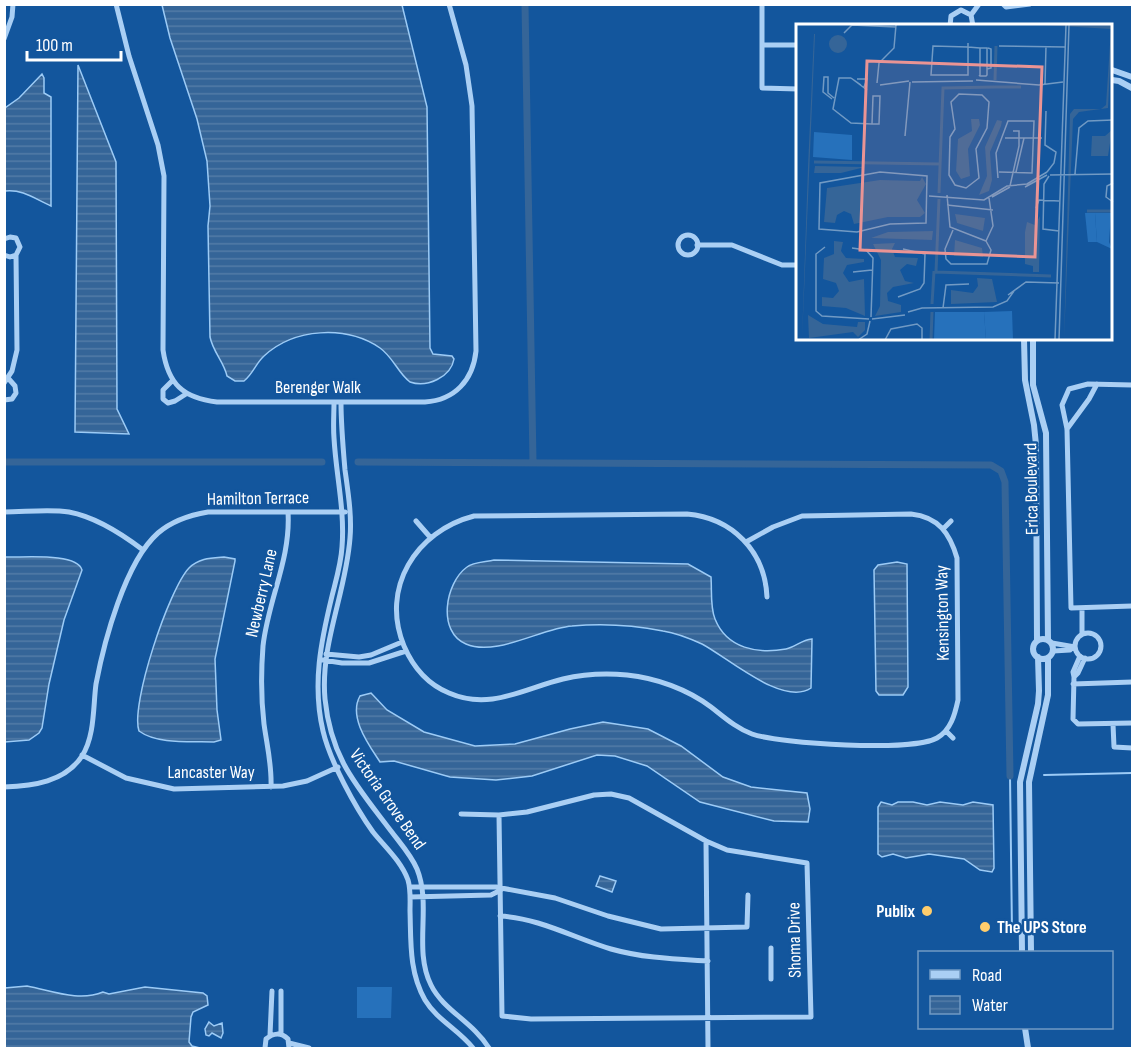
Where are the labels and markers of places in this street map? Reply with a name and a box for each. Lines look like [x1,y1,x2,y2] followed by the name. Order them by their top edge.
[876,901,915,922] place label: Publix
[920,904,934,918] marker: Publix
[997,917,1087,938] place label: The UPS Store
[978,920,992,934] marker: The UPS Store

